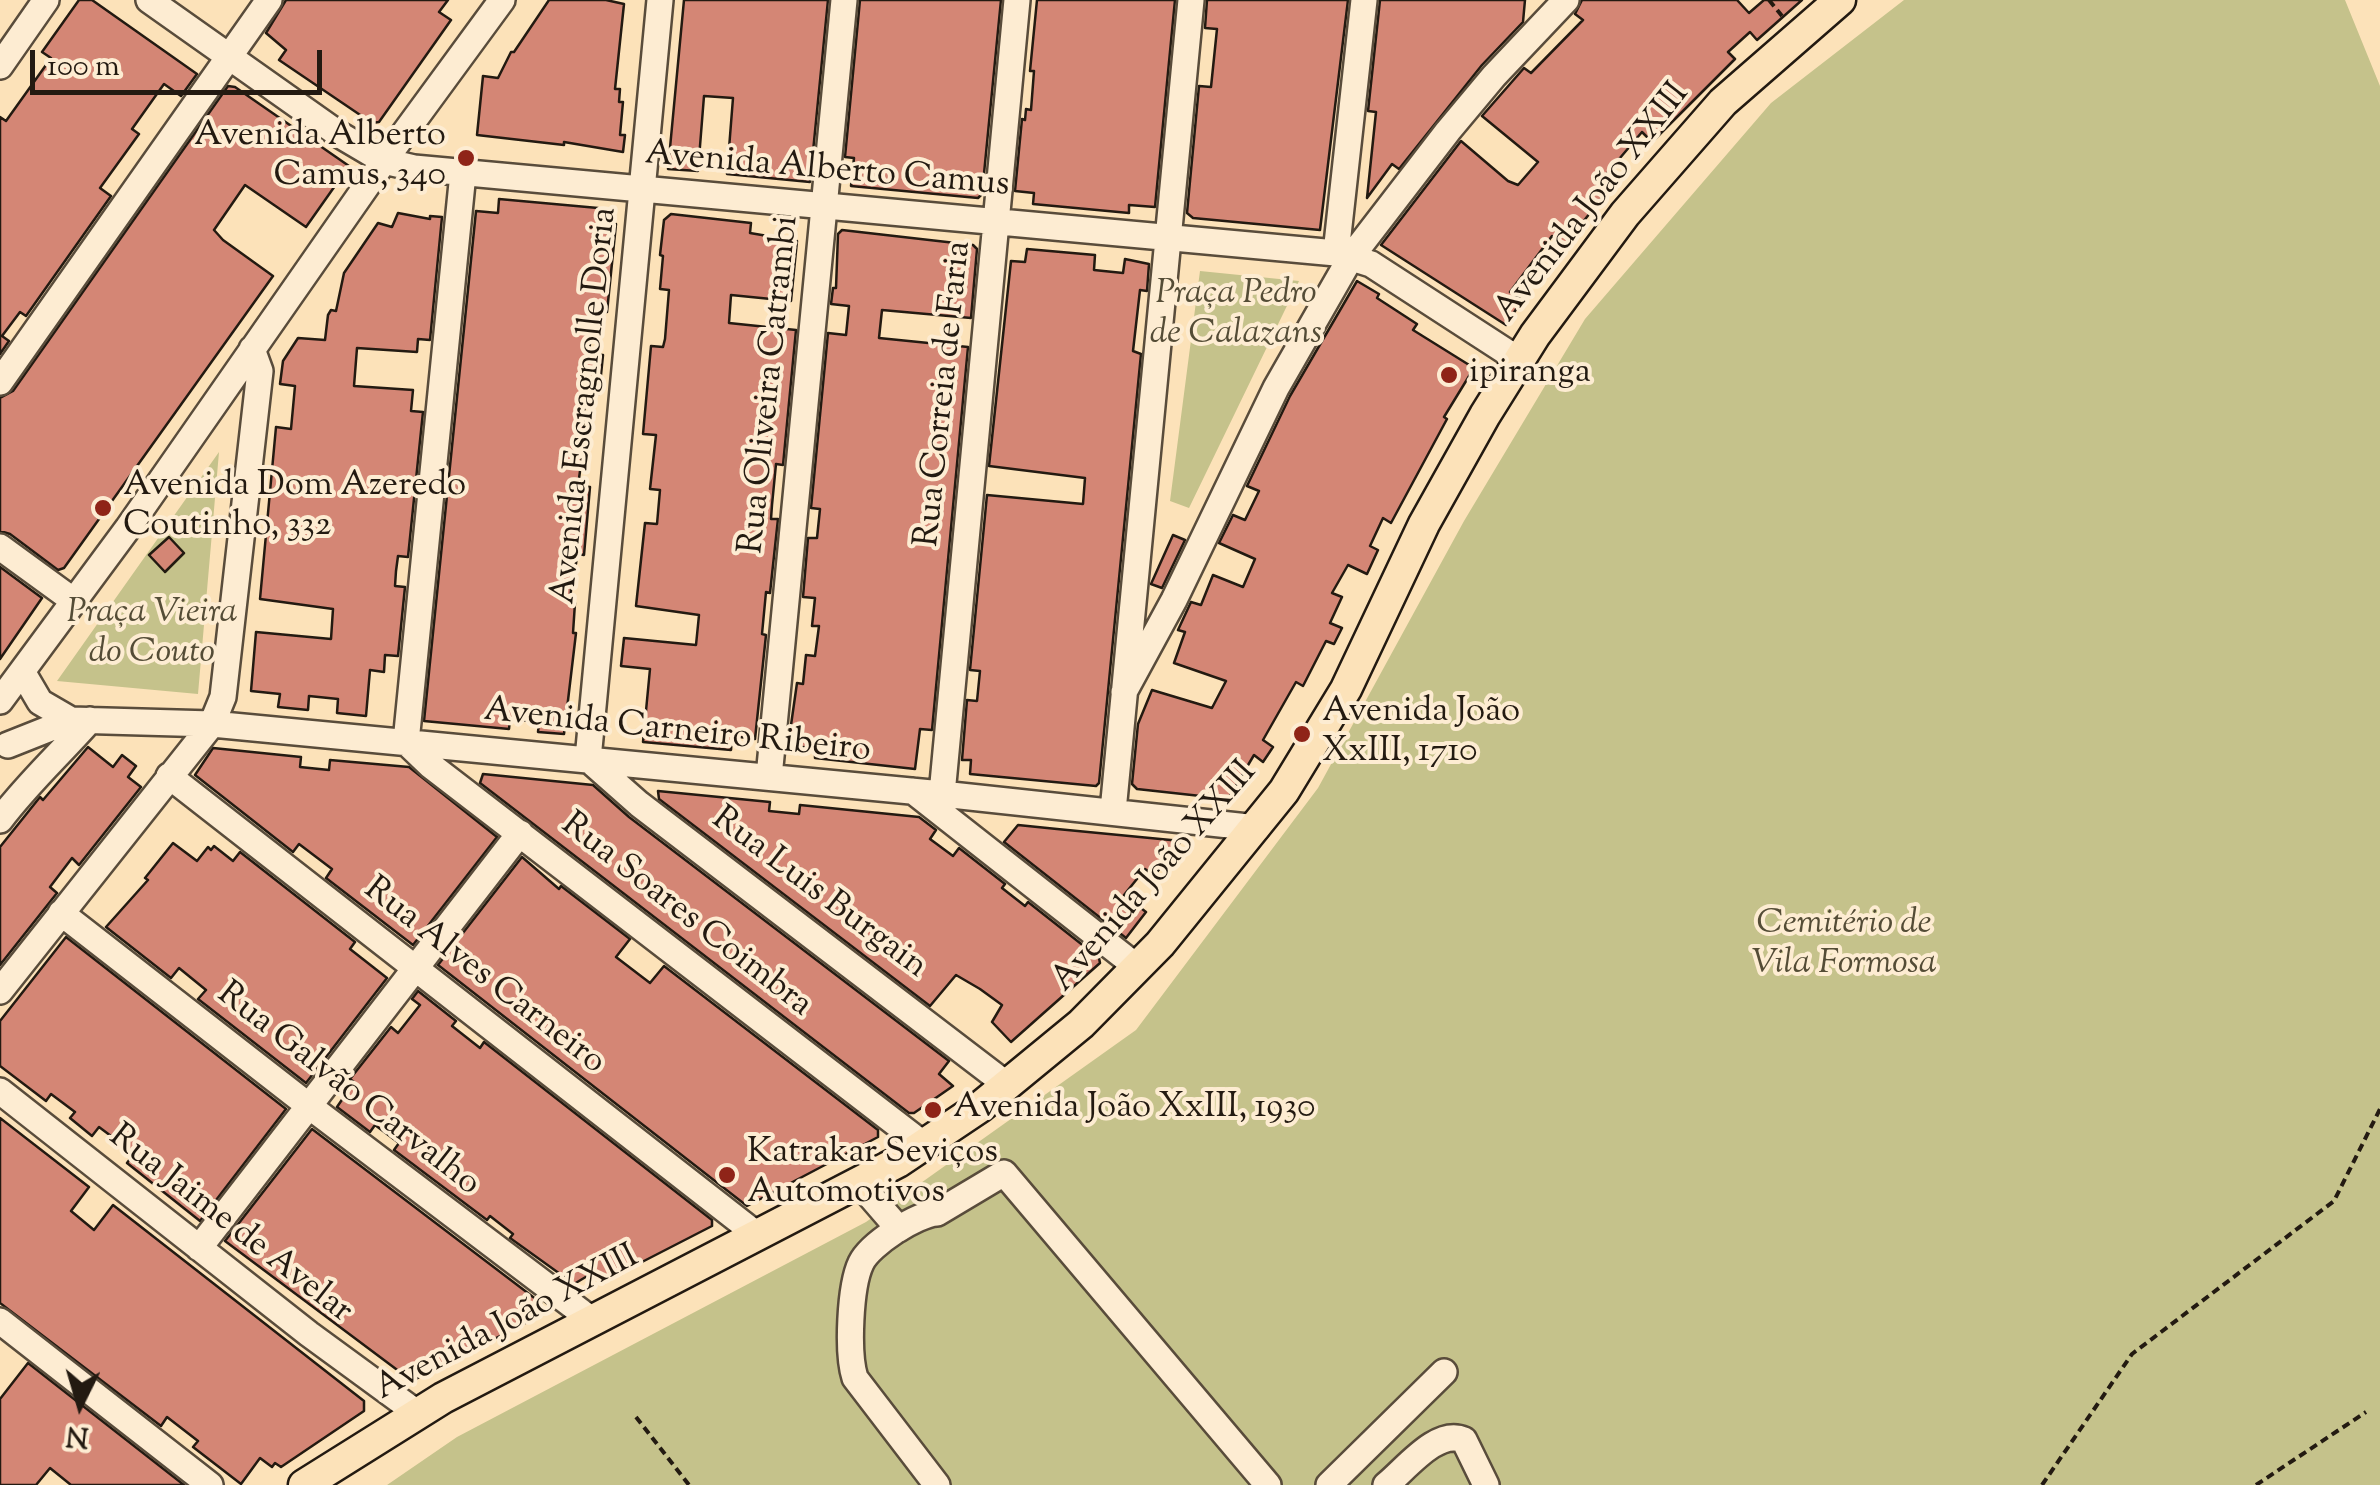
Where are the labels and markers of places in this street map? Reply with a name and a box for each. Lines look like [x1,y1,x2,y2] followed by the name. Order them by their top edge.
[194,117,446,199] place label: Avenida Alberto Camus, 340
[455,147,477,169] marker: Avenida Alberto Camus, 340
[1469,354,1591,396] place label: ipiranga
[1438,364,1460,386] marker: ipiranga
[123,467,466,549] place label: Avenida Dom Azeredo Coutinho, 332
[92,497,114,519] marker: Avenida Dom Azeredo Coutinho, 332
[1322,693,1520,775] place label: Avenida João XxIII, 1710
[1291,723,1313,745] marker: Avenida João XxIII, 1710
[953,1089,1315,1131] place label: Avenida João XxIII, 1930
[922,1099,944,1121] marker: Avenida João XxIII, 1930
[747,1134,998,1216] place label: Katrakar Seviços Automotivos
[716,1164,738,1186] marker: Katrakar Seviços Automotivos

